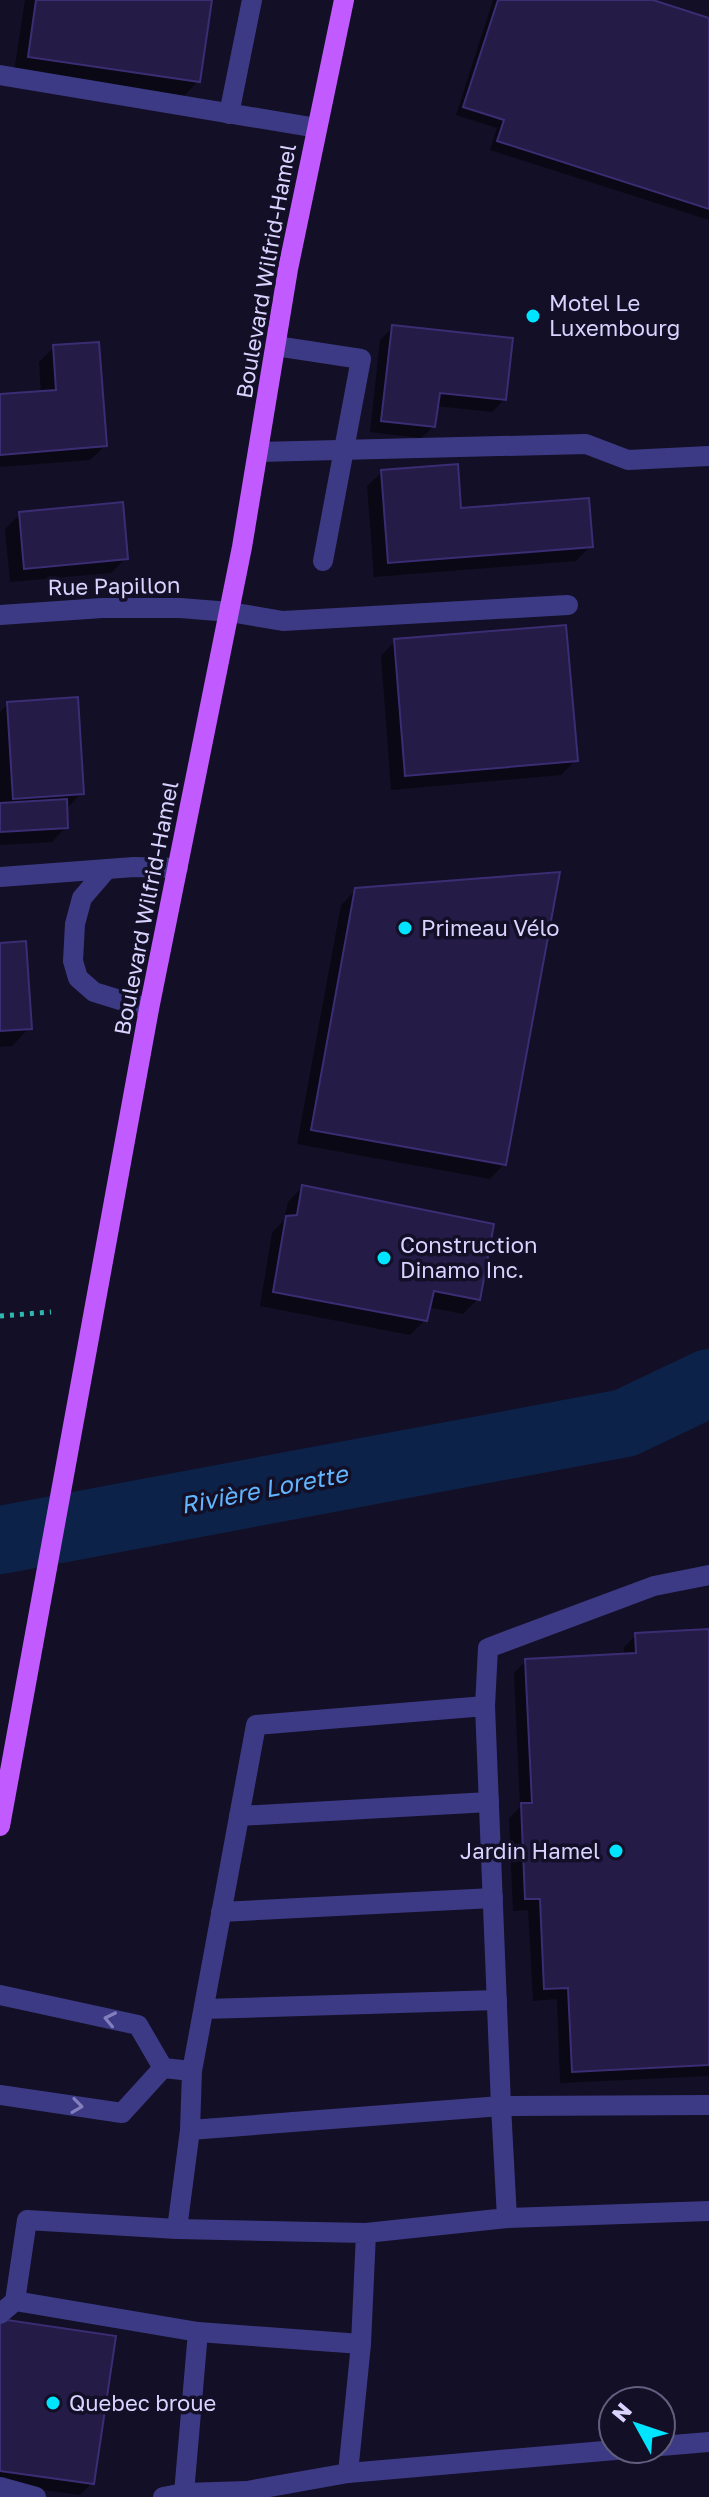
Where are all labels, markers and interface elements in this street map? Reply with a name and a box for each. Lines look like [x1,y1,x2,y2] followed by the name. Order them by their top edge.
[230,141,301,400] street label: Boulevard Wilfrid-Hamel
[549,289,680,341] place label: Motel Le Luxembourg
[524,307,542,325] marker: Motel Le Luxembourg
[47,571,181,600] street label: Rue Papillon
[108,779,183,1037] street label: Boulevard Wilfrid-Hamel
[421,914,560,941] place label: Primeau Vélo
[396,919,414,937] marker: Primeau Vélo
[400,1231,537,1283] place label: Construction Dinamo Inc.
[375,1249,393,1267] marker: Construction Dinamo Inc.
[178,1458,352,1519] water label: Rivière Lorette
[460,1837,600,1864] place label: Jardin Hamel
[607,1842,625,1860] marker: Jardin Hamel
[104,2011,118,2028] one-way arrow
[70,2097,84,2114] one-way arrow
[597,2385,677,2465] north arrow
[69,2389,216,2416] place label: Quebec broue
[44,2394,62,2412] marker: Quebec broue
[606,2397,637,2427] text: N

